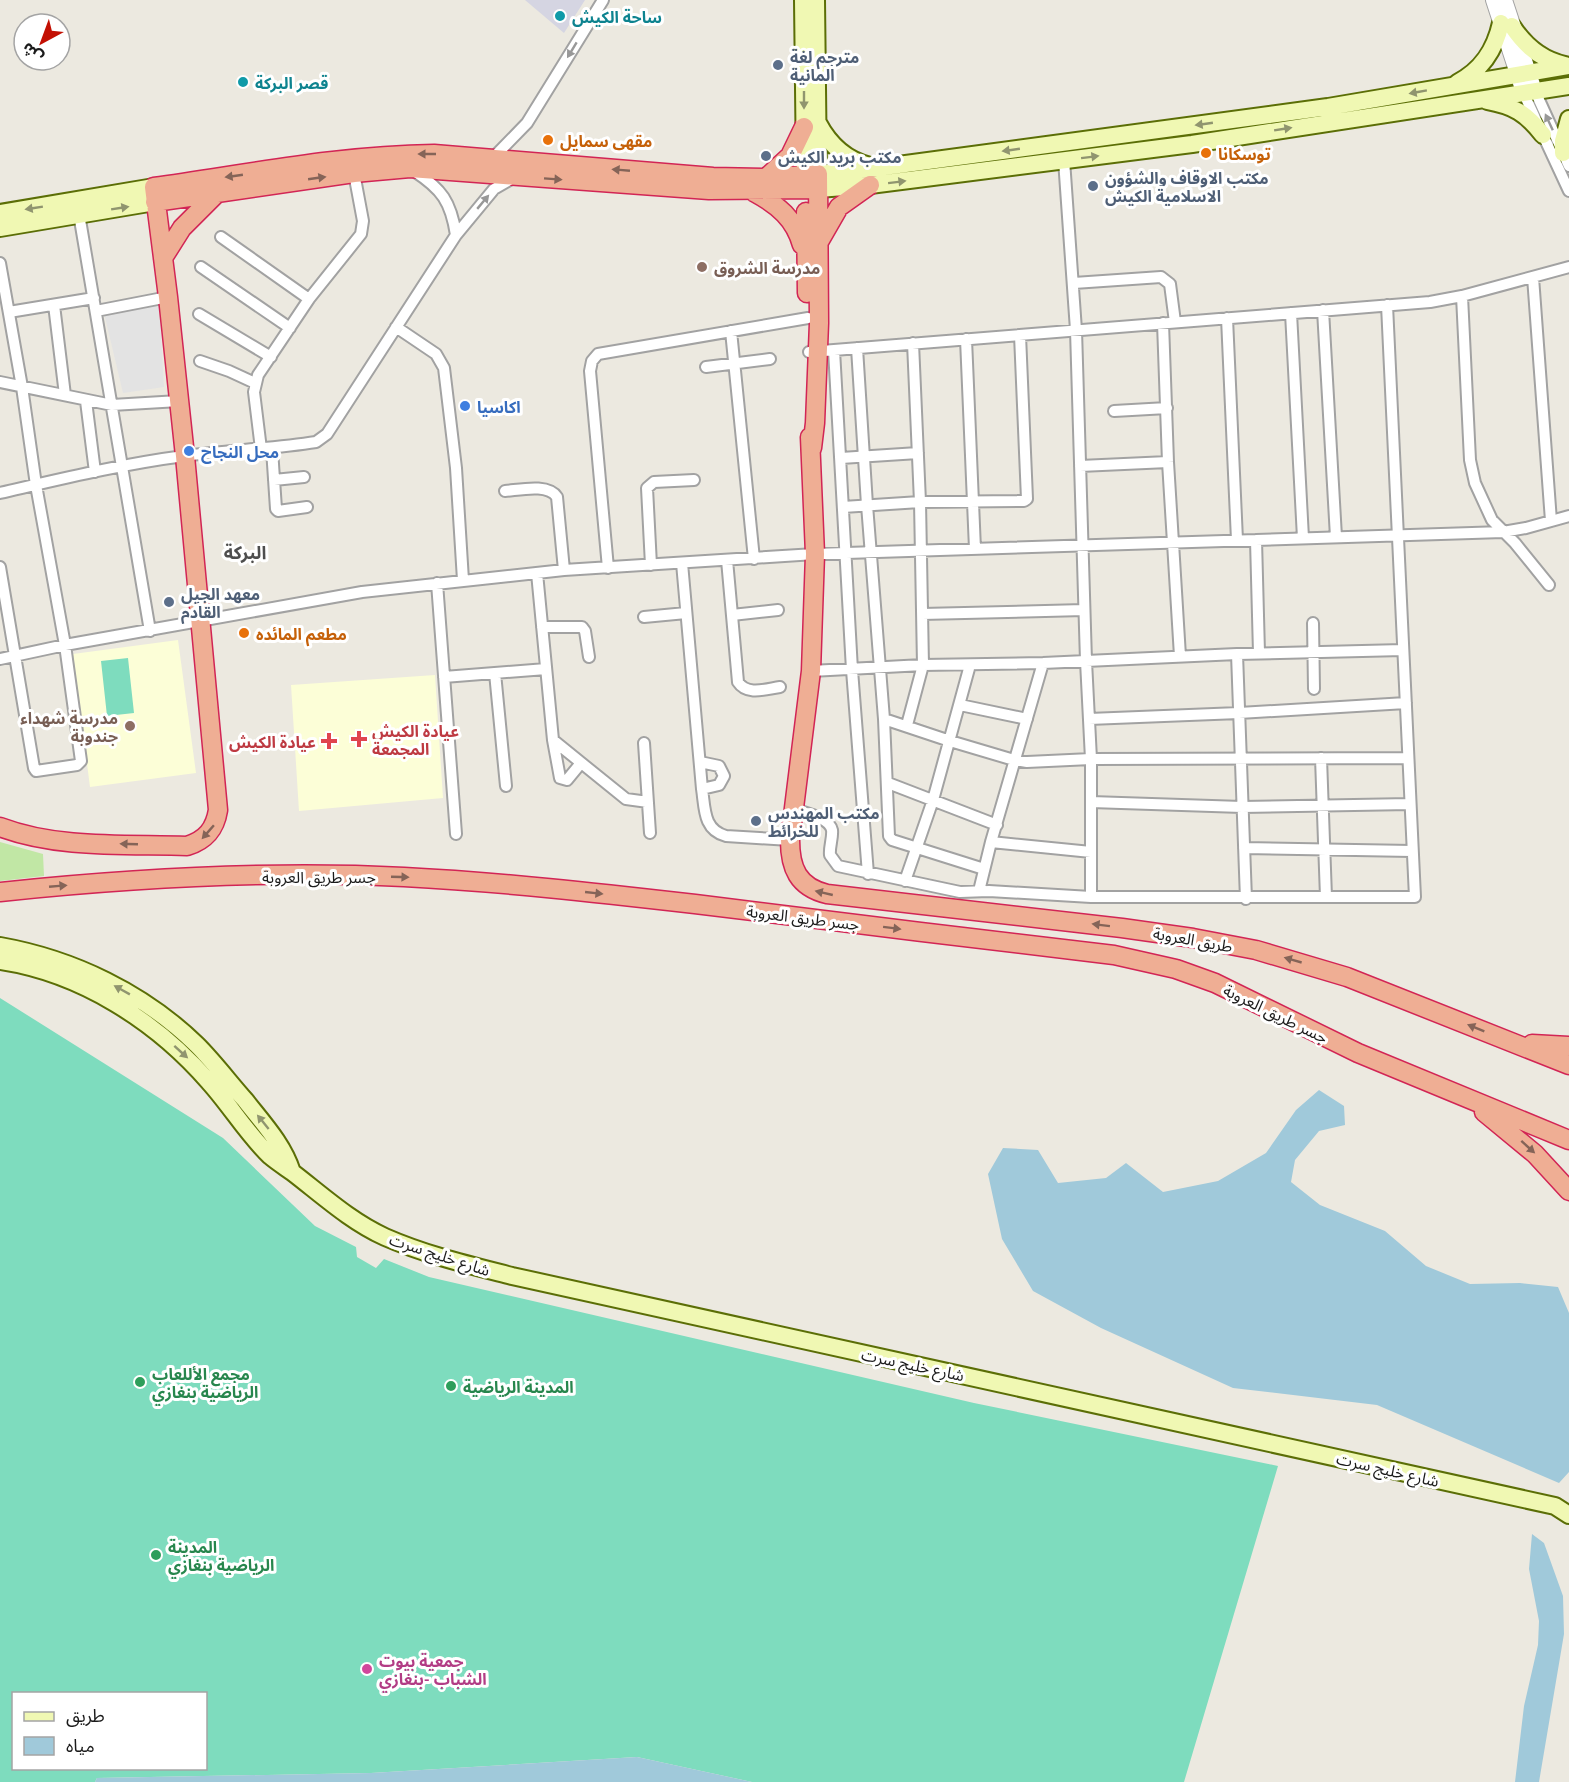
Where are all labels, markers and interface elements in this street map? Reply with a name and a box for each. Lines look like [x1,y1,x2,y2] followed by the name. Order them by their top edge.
[572,7,662,27] place label: ساحة الكيش
[553,9,567,23] marker: ساحة الكيش
[12,12,72,72] north arrow
[17,39,47,68] text: ش
[566,42,577,58] one-way arrow
[790,47,859,85] place label: مترجم لغة المانية
[771,58,785,72] marker: مترجم لغة المانية
[255,73,328,93] place label: قصر البركة
[236,75,250,89] marker: قصر البركة
[1408,88,1427,97] one-way arrow
[799,91,809,110] one-way arrow
[1544,114,1553,131] one-way arrow
[1195,119,1214,129] one-way arrow
[1274,124,1293,133] one-way arrow
[560,131,652,151] place label: مقهى سمايل
[541,133,555,147] marker: مقهى سمايل
[1218,144,1271,164] place label: توسكانا
[1002,145,1021,155] one-way arrow
[1199,146,1213,160] marker: توسكانا
[778,147,902,167] place label: مكتب بريد الكيش
[418,149,437,159] one-way arrow
[759,149,773,163] marker: مكتب بريد الكيش
[1081,152,1100,161] one-way arrow
[612,165,631,175] one-way arrow
[1105,168,1269,206] place label: مكتب الاوقاف والشؤون الاسلامية الكيش
[224,171,243,180] one-way arrow
[308,174,327,183] one-way arrow
[543,174,562,184] one-way arrow
[888,177,907,186] one-way arrow
[1086,179,1100,193] marker: مكتب الاوقاف والشؤون الاسلامية الكيش
[476,194,489,210] one-way arrow
[24,203,43,212] one-way arrow
[110,203,129,212] one-way arrow
[714,258,820,278] place label: مدرسة الشروق
[695,260,709,274] marker: مدرسة الشروق
[477,397,521,417] place label: اكاسيا
[458,399,472,413] marker: اكاسيا
[201,442,279,464] place label: محل النجاح
[182,444,196,458] marker: محل النجاح
[224,541,266,564] district label: البركة
[181,584,260,624] place label: معهد الجيل القادم
[162,595,176,609] marker: معهد الجيل القادم
[256,624,347,647] place label: مطعم المائده
[237,626,251,640] marker: مطعم المائده
[20,708,118,746] place label: مدرسة شهداء جندوبة
[123,719,137,733] marker: مدرسة شهداء جندوبة
[372,721,459,758] place label: عيادة الكيش المجمعة
[350,730,368,748] marker: عيادة الكيش المجمعة
[229,732,316,752] place label: عيادة الكيش
[320,732,338,750] marker: عيادة الكيش
[768,803,880,841] place label: مكتب المهندس للخرائط
[749,814,763,828] marker: مكتب المهندس للخرائط
[201,825,215,840] one-way arrow
[119,839,138,848] one-way arrow
[262,867,376,888] street label: جسر طريق العروبة
[390,872,409,881] one-way arrow
[49,881,68,891] one-way arrow
[815,887,834,897] one-way arrow
[585,888,604,897] one-way arrow
[745,901,861,935] street label: جسر طريق العروبة
[1092,920,1111,930] one-way arrow
[883,923,902,932] one-way arrow
[1151,923,1234,957] street label: طريق العروبة
[1284,955,1302,964] one-way arrow
[1220,980,1331,1048] street label: جسر طريق العروبة
[114,984,130,995] one-way arrow
[1466,1023,1484,1033] one-way arrow
[173,1045,188,1058] one-way arrow
[256,1114,269,1130] one-way arrow
[1520,1140,1535,1153] one-way arrow
[386,1229,493,1283] street label: شارع خليج سرت
[859,1344,966,1388] street label: شارع خليج سرت
[152,1364,258,1405] place label: مجمع الأللعاب الرياضية بنغازي
[133,1375,147,1389] marker: مجمع الأللعاب الرياضية بنغازي
[463,1377,574,1397] place label: المدينة الرياضية
[444,1379,458,1393] marker: المدينة الرياضية
[1334,1448,1441,1494] street label: شارع خليج سرت
[168,1537,274,1578] place label: المدينة الرياضية بنغازي
[149,1548,163,1562] marker: المدينة الرياضية بنغازي
[379,1651,487,1692] place label: جمعية بيوت الشباب -بنغازي
[360,1662,374,1676] marker: جمعية بيوت الشباب -بنغازي
[12,1692,207,1770] legend
[66,1704,105,1727] text: طريق
[66,1734,95,1756] text: مياه

